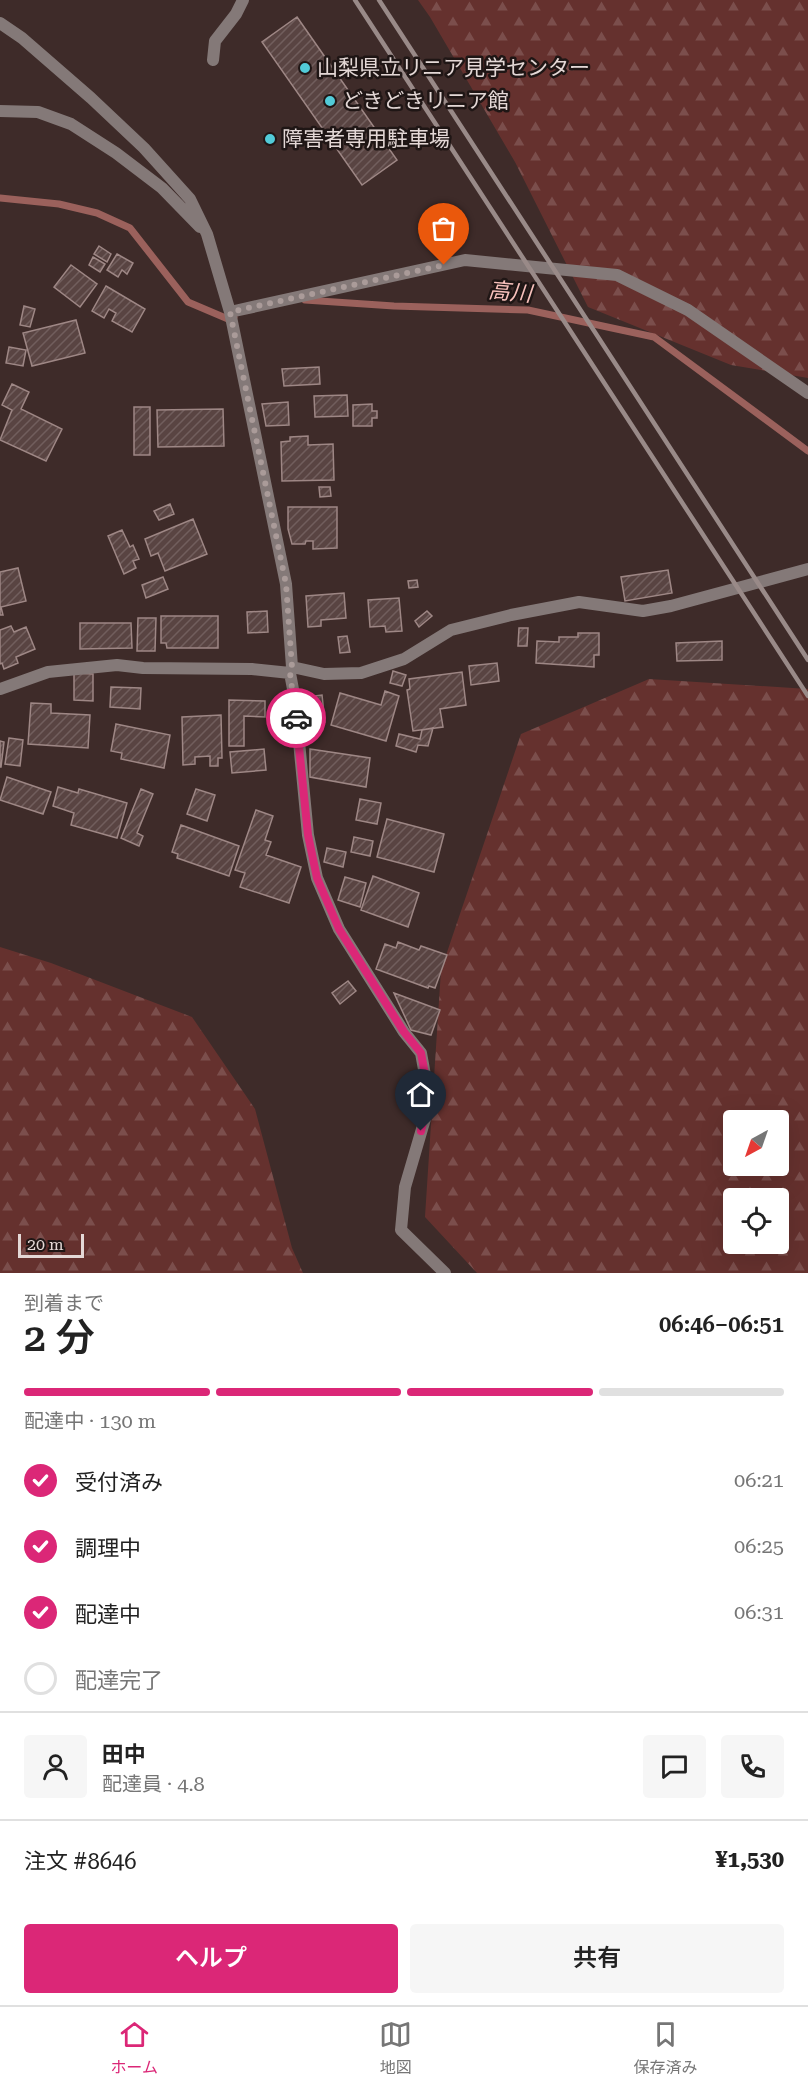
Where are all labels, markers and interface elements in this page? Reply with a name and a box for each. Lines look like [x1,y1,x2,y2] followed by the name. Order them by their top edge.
[317,56,590,80] place label: 山梨県立リニア見学センター
[298,61,312,75] marker: 山梨県立リニア見学センター
[342,89,509,113] place label: どきどきリニア館
[323,94,337,108] marker: どきどきリニア館
[282,127,450,151] place label: 障害者専用駐車場
[263,132,277,146] marker: 障害者専用駐車場
[418,203,469,265] pin
[427,212,460,245] icon: bag
[487,278,535,307] water label: 高川
[266,688,326,748] courier
[280,702,313,735] icon: car
[395,1069,446,1131] pin
[404,1078,437,1111] icon: home
[723,1110,789,1176] north arrow
[723,1110,789,1254] map controls
[723,1188,789,1254] button: locate
[18,1231,84,1258] scale bar
[27,1235,64,1254] text: 20 m
[24,1291,104,1315] text: 到着まで
[659,1312,784,1337] text: 06:46–06:51
[24,1315,95,1361] text: 2 分
[24,1409,156,1433] text: 配達中 · 130 m
[24,1464,57,1497] icon: check
[734,1468,784,1492] text: 06:21
[75,1470,163,1495] text: 受付済み
[24,1530,57,1563] icon: check
[734,1534,784,1558] text: 06:25
[75,1536,141,1561] text: 調理中
[24,1596,57,1629] icon: check
[734,1600,784,1624] text: 06:31
[75,1602,141,1627] text: 配達中
[75,1668,163,1693] text: 配達完了
[24,1735,87,1798] button: person
[643,1735,706,1798] button: chat
[721,1735,784,1798] button: phone
[102,1742,146,1767] text: 田中
[102,1772,205,1796] text: 配達員 · 4.8
[715,1847,784,1872] text: ¥1,530
[24,1849,137,1874] text: 注文 #8646
[24,1924,398,1993] button: ヘルプ
[410,1924,784,1993] button: 共有
[111,2018,158,2078] tab: ホーム
[379,2018,412,2078] tab: 地図
[633,2018,697,2078] tab: 保存済み

